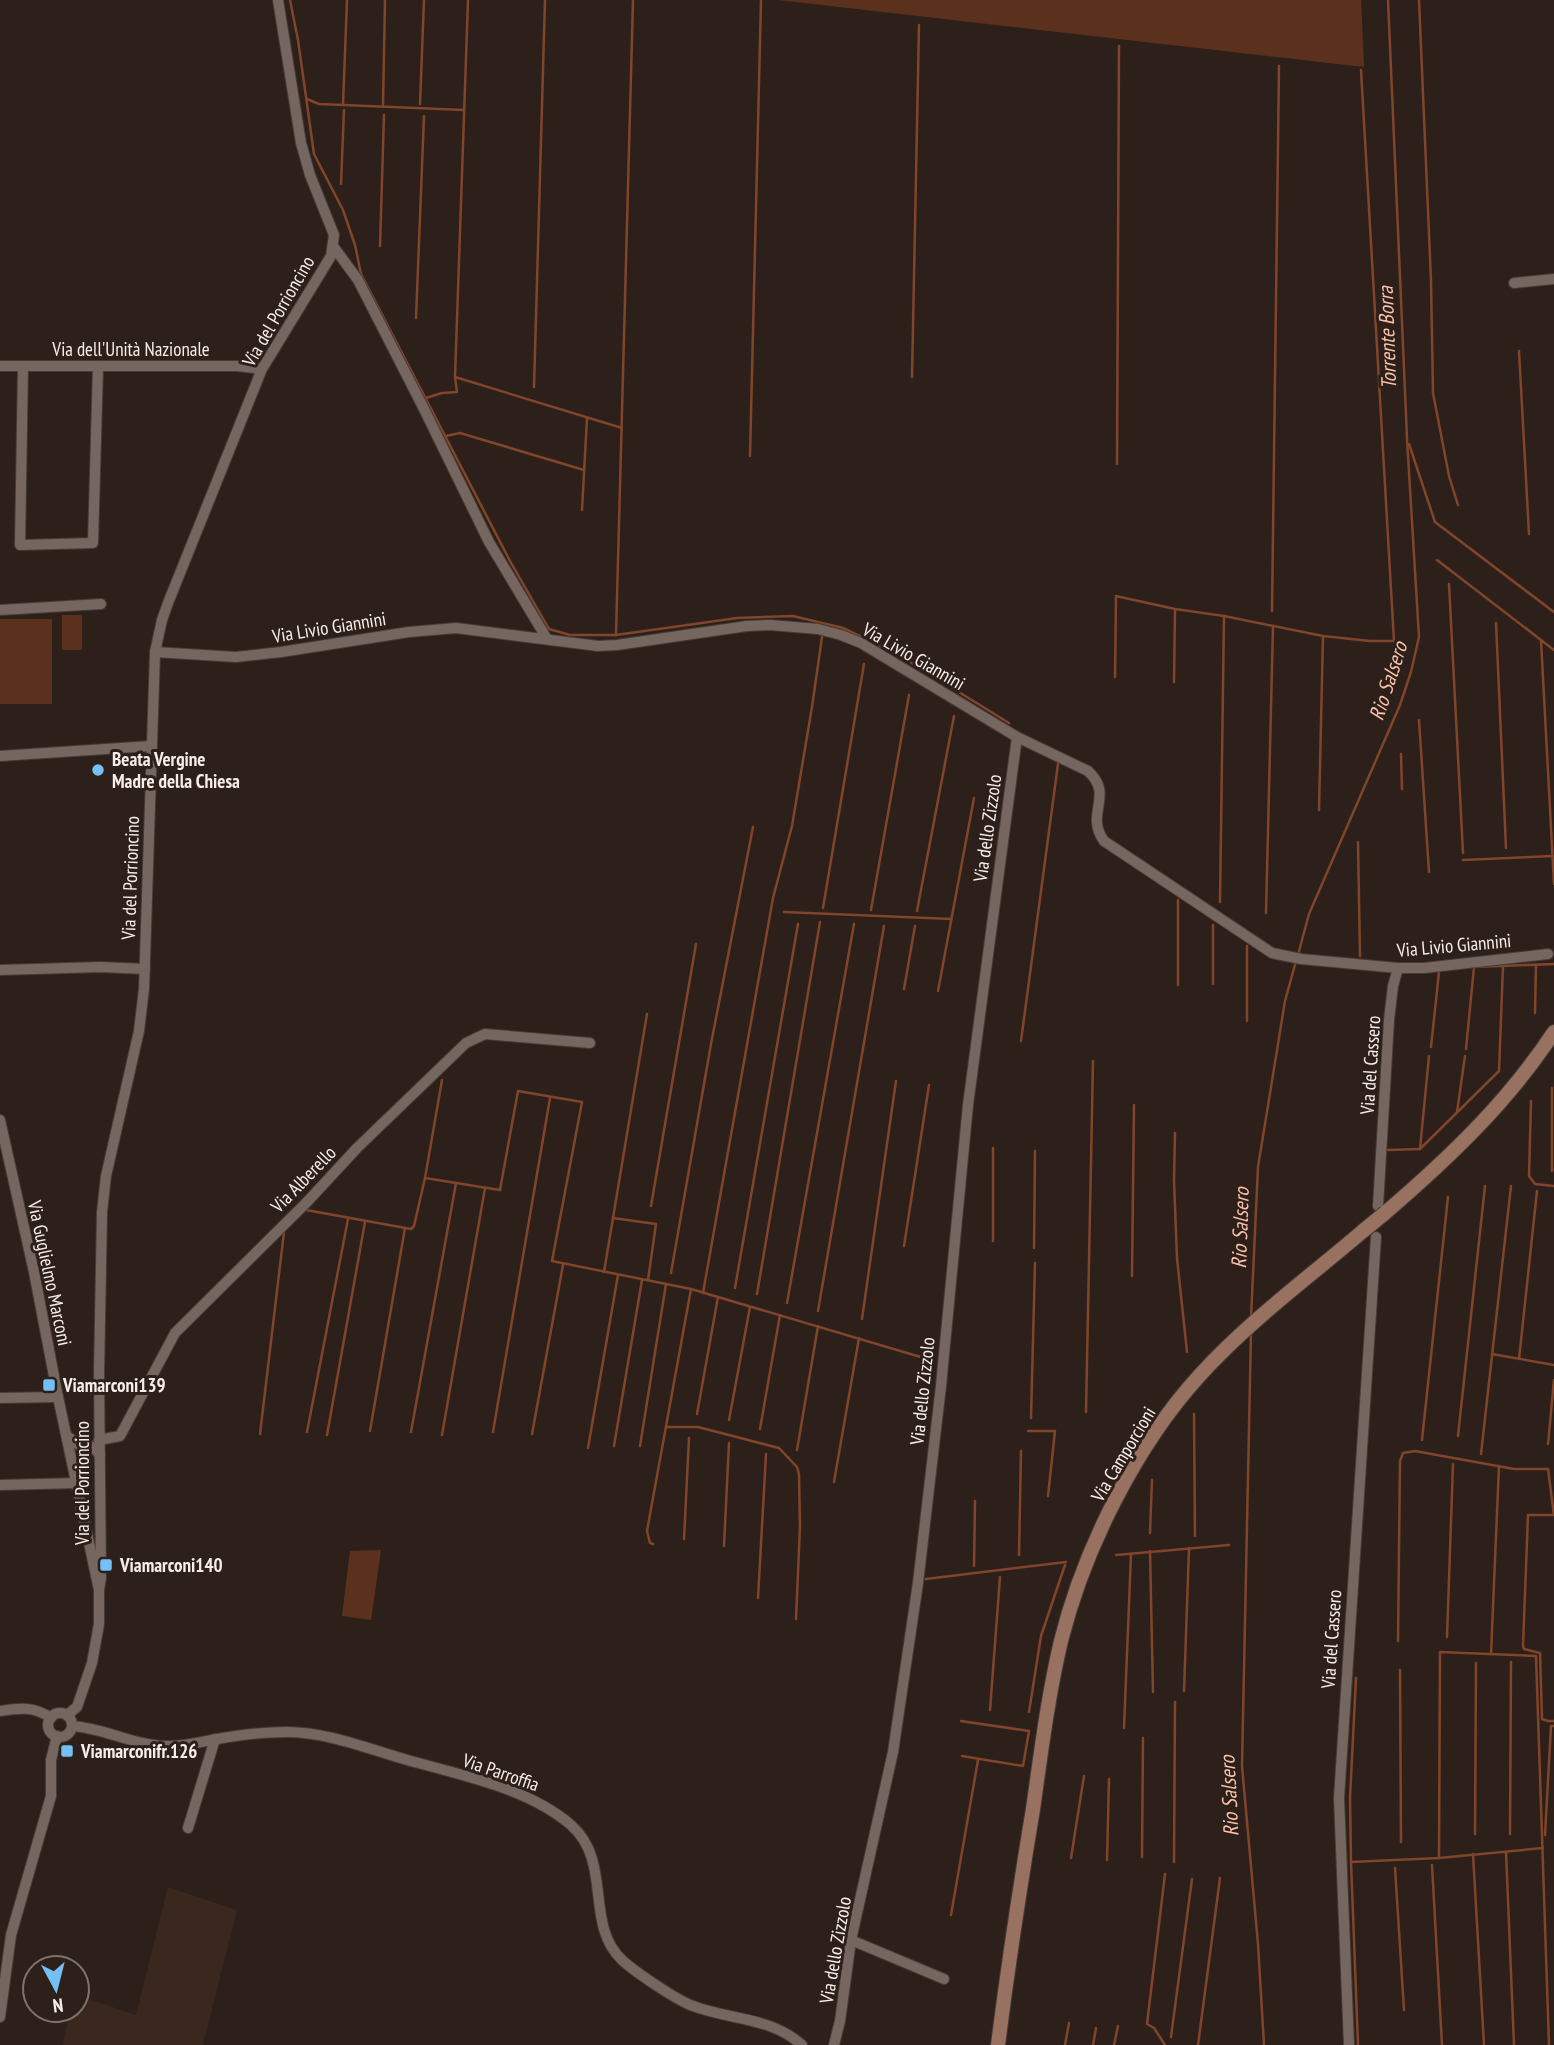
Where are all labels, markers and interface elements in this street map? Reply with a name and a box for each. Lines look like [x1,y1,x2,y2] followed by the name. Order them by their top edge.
[236,251,319,371] street label: Via del Porrioncino
[1372,284,1402,390] water label: Torrente Borra
[51,337,210,361] street label: Via dell'Unità Nazionale
[270,606,387,648] street label: Via Livio Giannini
[857,616,970,695] street label: Via Livio Giannini
[1363,636,1414,724] water label: Rio Salsero
[112,747,240,793] place label: Beata Vergine Madre della Chiesa
[90,762,106,778] marker: Beata Vergine Madre della Chiesa
[967,773,1006,884] street label: Via dello Zizzolo
[116,816,144,941] street label: Via del Porrioncino
[1395,928,1512,962] street label: Via Livio Giannini
[1354,1015,1385,1116] street label: Via del Cassero
[265,1141,341,1218] street label: Via Alberello
[1225,1185,1255,1269] water label: Rio Salsero
[23,1197,77,1348] street label: Via Guglielmo Marconi
[904,1336,940,1447] street label: Via dello Zizzolo
[62,1373,166,1397] place label: Viamarconi139
[41,1377,57,1393] marker: Viamarconi139
[1085,1402,1161,1507] street label: Via Camporcioni
[70,1421,94,1546] street label: Via del Porrioncino
[119,1553,223,1577] place label: Viamarconi140
[98,1557,114,1573] marker: Viamarconi140
[1315,1589,1346,1690] street label: Via del Cassero
[80,1739,197,1763] place label: Viamarconifr.126
[59,1743,75,1759] marker: Viamarconifr.126
[459,1747,542,1796] street label: Via Parroffia
[1213,1753,1245,1837] water label: Rio Salsero
[814,1895,856,2006] street label: Via dello Zizzolo
[21,1954,91,2024] north arrow
[52,1993,65,2018] text: N

